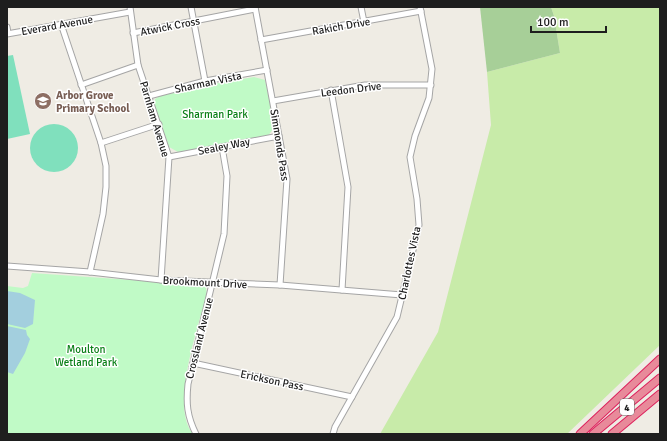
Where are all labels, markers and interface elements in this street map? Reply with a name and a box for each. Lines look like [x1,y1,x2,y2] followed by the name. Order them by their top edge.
[531,8,606,34] scale bar
[20,13,94,38] street label: Everard Avenue
[139,14,201,39] street label: Atwick Cross
[311,15,371,38] street label: Rakich Drive
[537,15,569,30] text: 100 m
[173,69,243,96] street label: Sharman Vista
[320,79,382,100] street label: Leedon Drive
[137,80,172,159] street label: Parnham Avenue
[56,89,130,115] place label: Arbor Grove Primary School
[33,91,53,111] school or university icon: Arbor Grove Primary School
[182,108,248,121] park label: Sharman Park
[267,108,292,182] street label: Simmonds Pass
[197,135,252,158] street label: Sealey Way
[395,225,424,301] street label: Charlottes Vista
[162,274,248,291] street label: Brookmount Drive
[183,296,216,380] street label: Crossland Avenue
[55,343,118,369] park label: Moulton Wetland Park
[239,367,305,394] street label: Erickson Pass
[620,399,634,415] road number: 4

